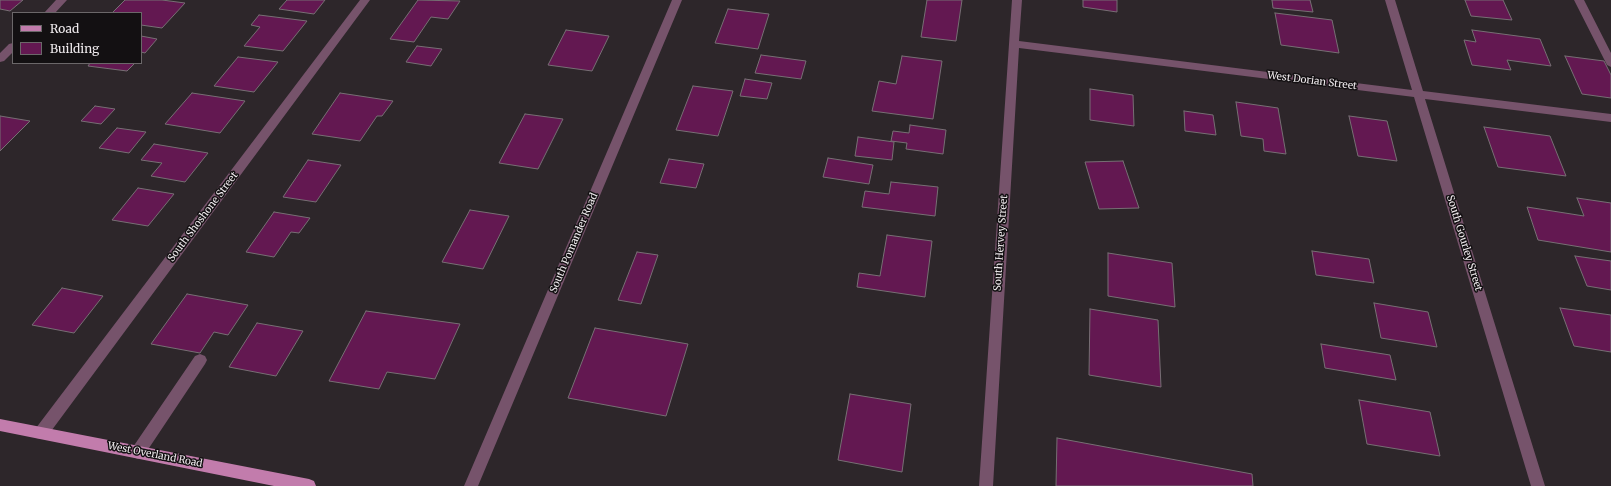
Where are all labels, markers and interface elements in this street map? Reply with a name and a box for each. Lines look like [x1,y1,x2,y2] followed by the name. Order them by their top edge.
[12,12,142,64] legend
[50,21,79,36] text: Road
[50,41,99,56] text: Building
[1267,70,1357,92] street label: West Dorian Street
[165,170,241,264] street label: South Shoshone Street
[548,191,600,295] street label: South Pomander Road
[1444,194,1484,292] street label: South Gourley Street
[992,195,1010,291] street label: South Hervey Street
[107,440,203,470] street label: West Overland Road

